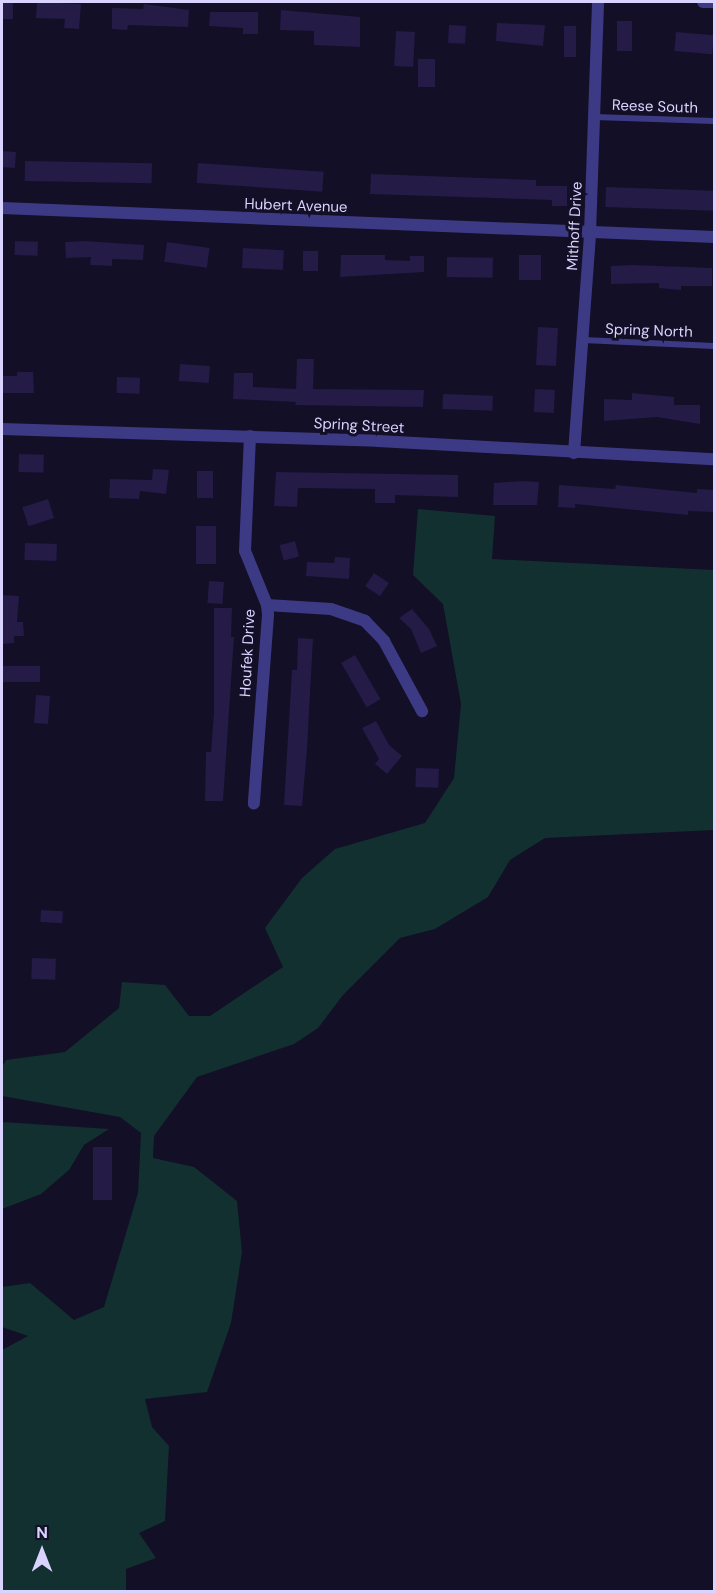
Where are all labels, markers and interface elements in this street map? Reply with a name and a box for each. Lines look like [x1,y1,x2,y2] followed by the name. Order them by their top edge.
[612,97,698,117] street label: Reese South
[564,181,586,271] street label: Mithoff Drive
[244,195,348,217] street label: Hubert Avenue
[605,320,693,342] street label: Spring North
[313,415,405,437] street label: Spring Street
[237,609,259,697] street label: Houfek Drive
[12,1521,72,1581] north arrow
[36,1522,48,1543] text: N

